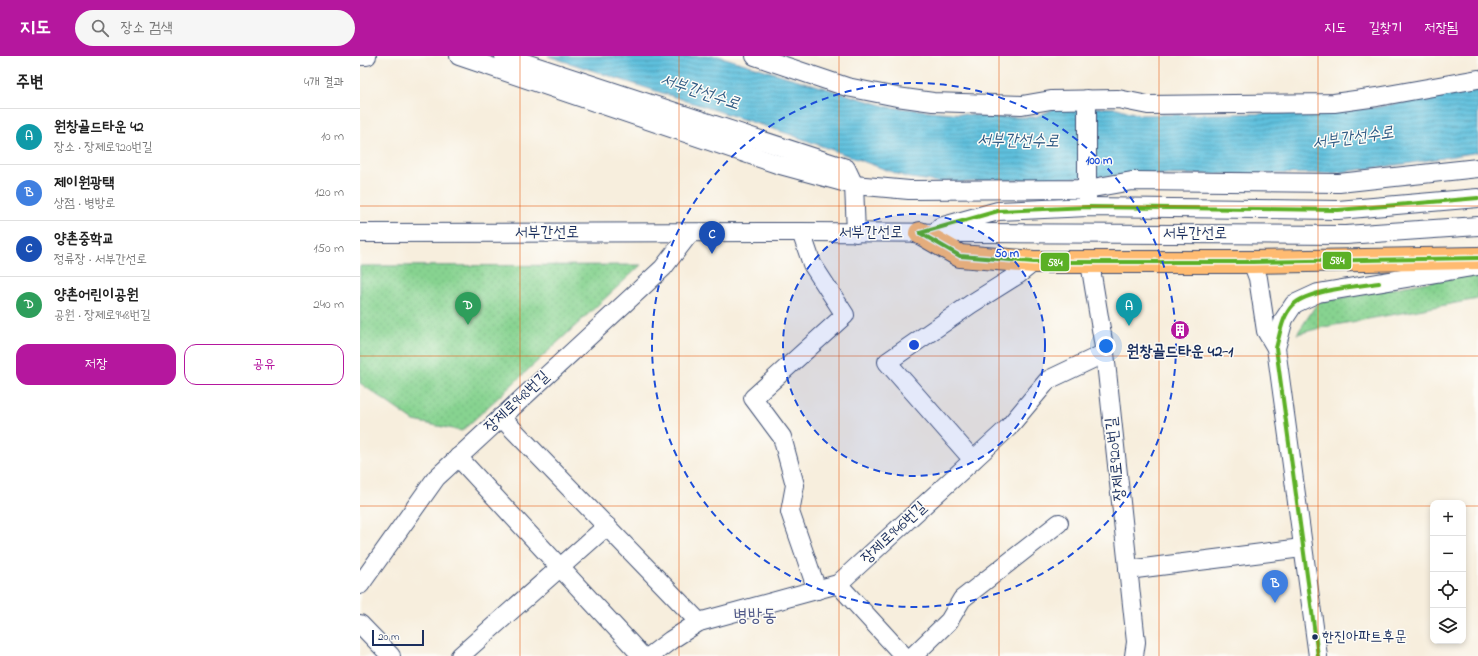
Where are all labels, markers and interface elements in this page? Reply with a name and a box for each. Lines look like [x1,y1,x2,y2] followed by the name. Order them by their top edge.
[75,10,355,46] search box
[20,15,51,42] text: 지도
[89,17,111,39] icon: search
[121,17,173,39] text: 장소 검색
[1324,18,1346,39] text: 지도
[1368,18,1402,39] text: 길찾기
[1424,18,1458,39] text: 저장됨
[657,67,743,117] water label: 서부간선수로
[16,70,43,95] text: 주변
[304,73,344,92] text: 4개 결과
[54,116,144,138] text: 원창골드타운 42
[1311,120,1396,156] water label: 서부간선수로
[25,127,33,146] text: A
[321,127,344,146] text: 10 m
[977,128,1060,154] water label: 서부간선수로
[54,138,153,157] text: 장소 · 장제로920번길
[1086,152,1113,170] text: 100 m
[54,172,114,194] text: 제이원광택
[25,183,33,202] text: B
[314,183,344,202] text: 120 m
[54,194,116,213] text: 상점 · 병방로
[515,221,579,245] street label: 서부간선로
[699,221,725,254] pin: C
[839,221,903,245] street label: 서부간선로
[1163,222,1227,246] street label: 서부간선로
[54,228,114,250] text: 양촌중학교
[25,239,33,258] text: C
[313,239,344,258] text: 150 m
[995,245,1020,263] text: 50 m
[54,250,147,269] text: 정류장 · 서부간선로
[1322,251,1352,270] line badge: 584
[1040,252,1070,272] line badge: 584
[1330,253,1345,269] text: 584
[1048,255,1063,271] text: 584
[54,284,139,306] text: 양촌어린이공원
[455,292,481,325] pin: D
[1116,293,1142,326] pin: A
[24,295,34,314] text: D
[313,295,344,314] text: 240 m
[54,306,151,325] text: 공원 · 장제로948번길
[1169,319,1191,341] building icon: 원창골드타운 42-1
[1096,336,1116,356] your location
[907,338,921,352] centre of rings
[1127,340,1234,364] place label: 원창골드타운 42-1
[16,344,176,385] button: 저장
[184,344,344,385] button: 공유
[479,365,555,439] street label: 장제로948번길
[1100,416,1132,502] street label: 장제로920번길
[856,496,933,570] street label: 장제로946번길
[1430,500,1466,644] map controls
[1430,500,1466,536] button: +
[1430,536,1466,572] button: −
[1262,570,1288,603] pin: B
[1430,572,1466,608] button: locate
[733,604,777,630] district label: 병방동
[1430,608,1466,644] button: layers
[1322,626,1407,648] place label: 한진아파트후문
[372,628,424,647] scale bar
[378,629,400,645] text: 20 m
[1310,632,1320,642] marker: 한진아파트후문

